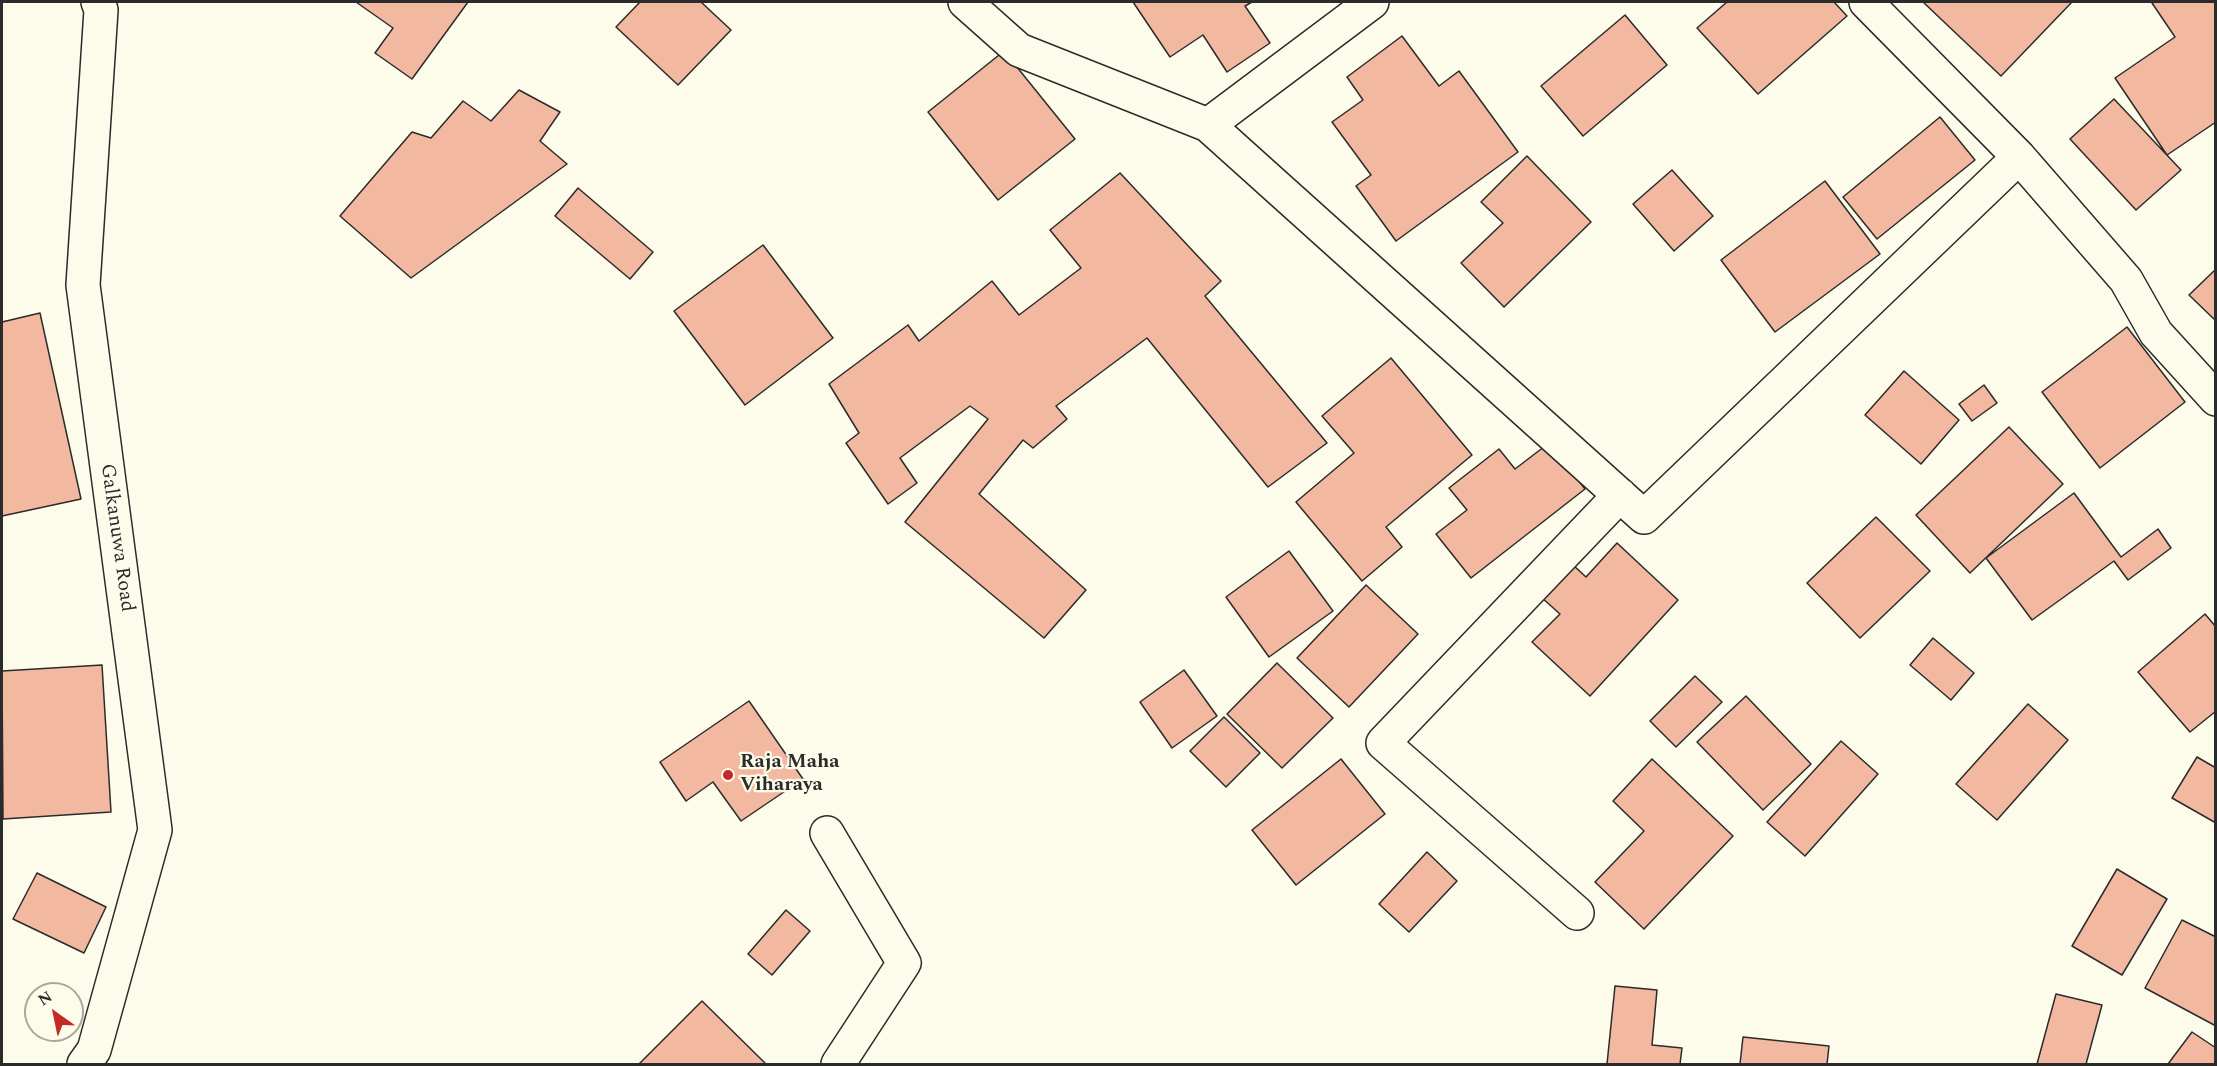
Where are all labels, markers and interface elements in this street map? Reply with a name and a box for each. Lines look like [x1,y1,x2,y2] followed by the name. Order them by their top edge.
[94,462,138,614] street label: Galkanuwa Road
[740,751,840,798] place label: Raja Maha Viharaya
[721,768,735,782] marker: Raja Maha Viharaya
[24,982,84,1042] north arrow
[33,985,57,1012] text: N

